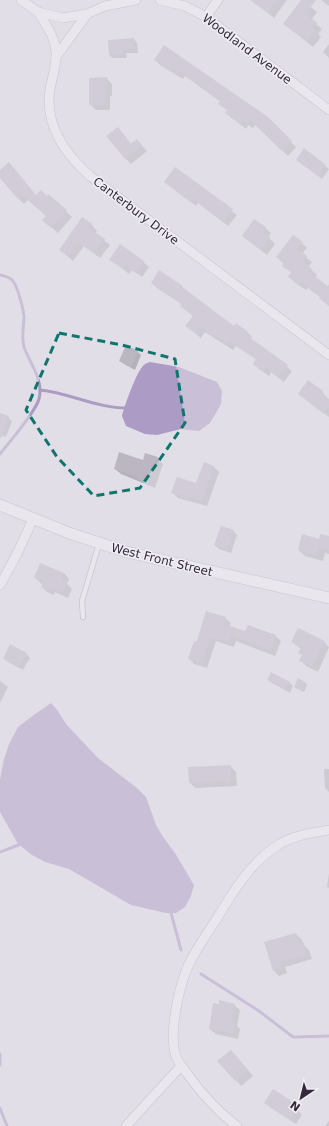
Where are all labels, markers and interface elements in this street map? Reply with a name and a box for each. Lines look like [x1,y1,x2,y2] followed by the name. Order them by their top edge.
[200,11,294,87] street label: Woodland Avenue
[90,174,182,248] street label: Canterbury Drive
[110,541,214,579] street label: West Front Street
[281,1078,321,1118] north arrow
[288,1098,303,1114] text: N

